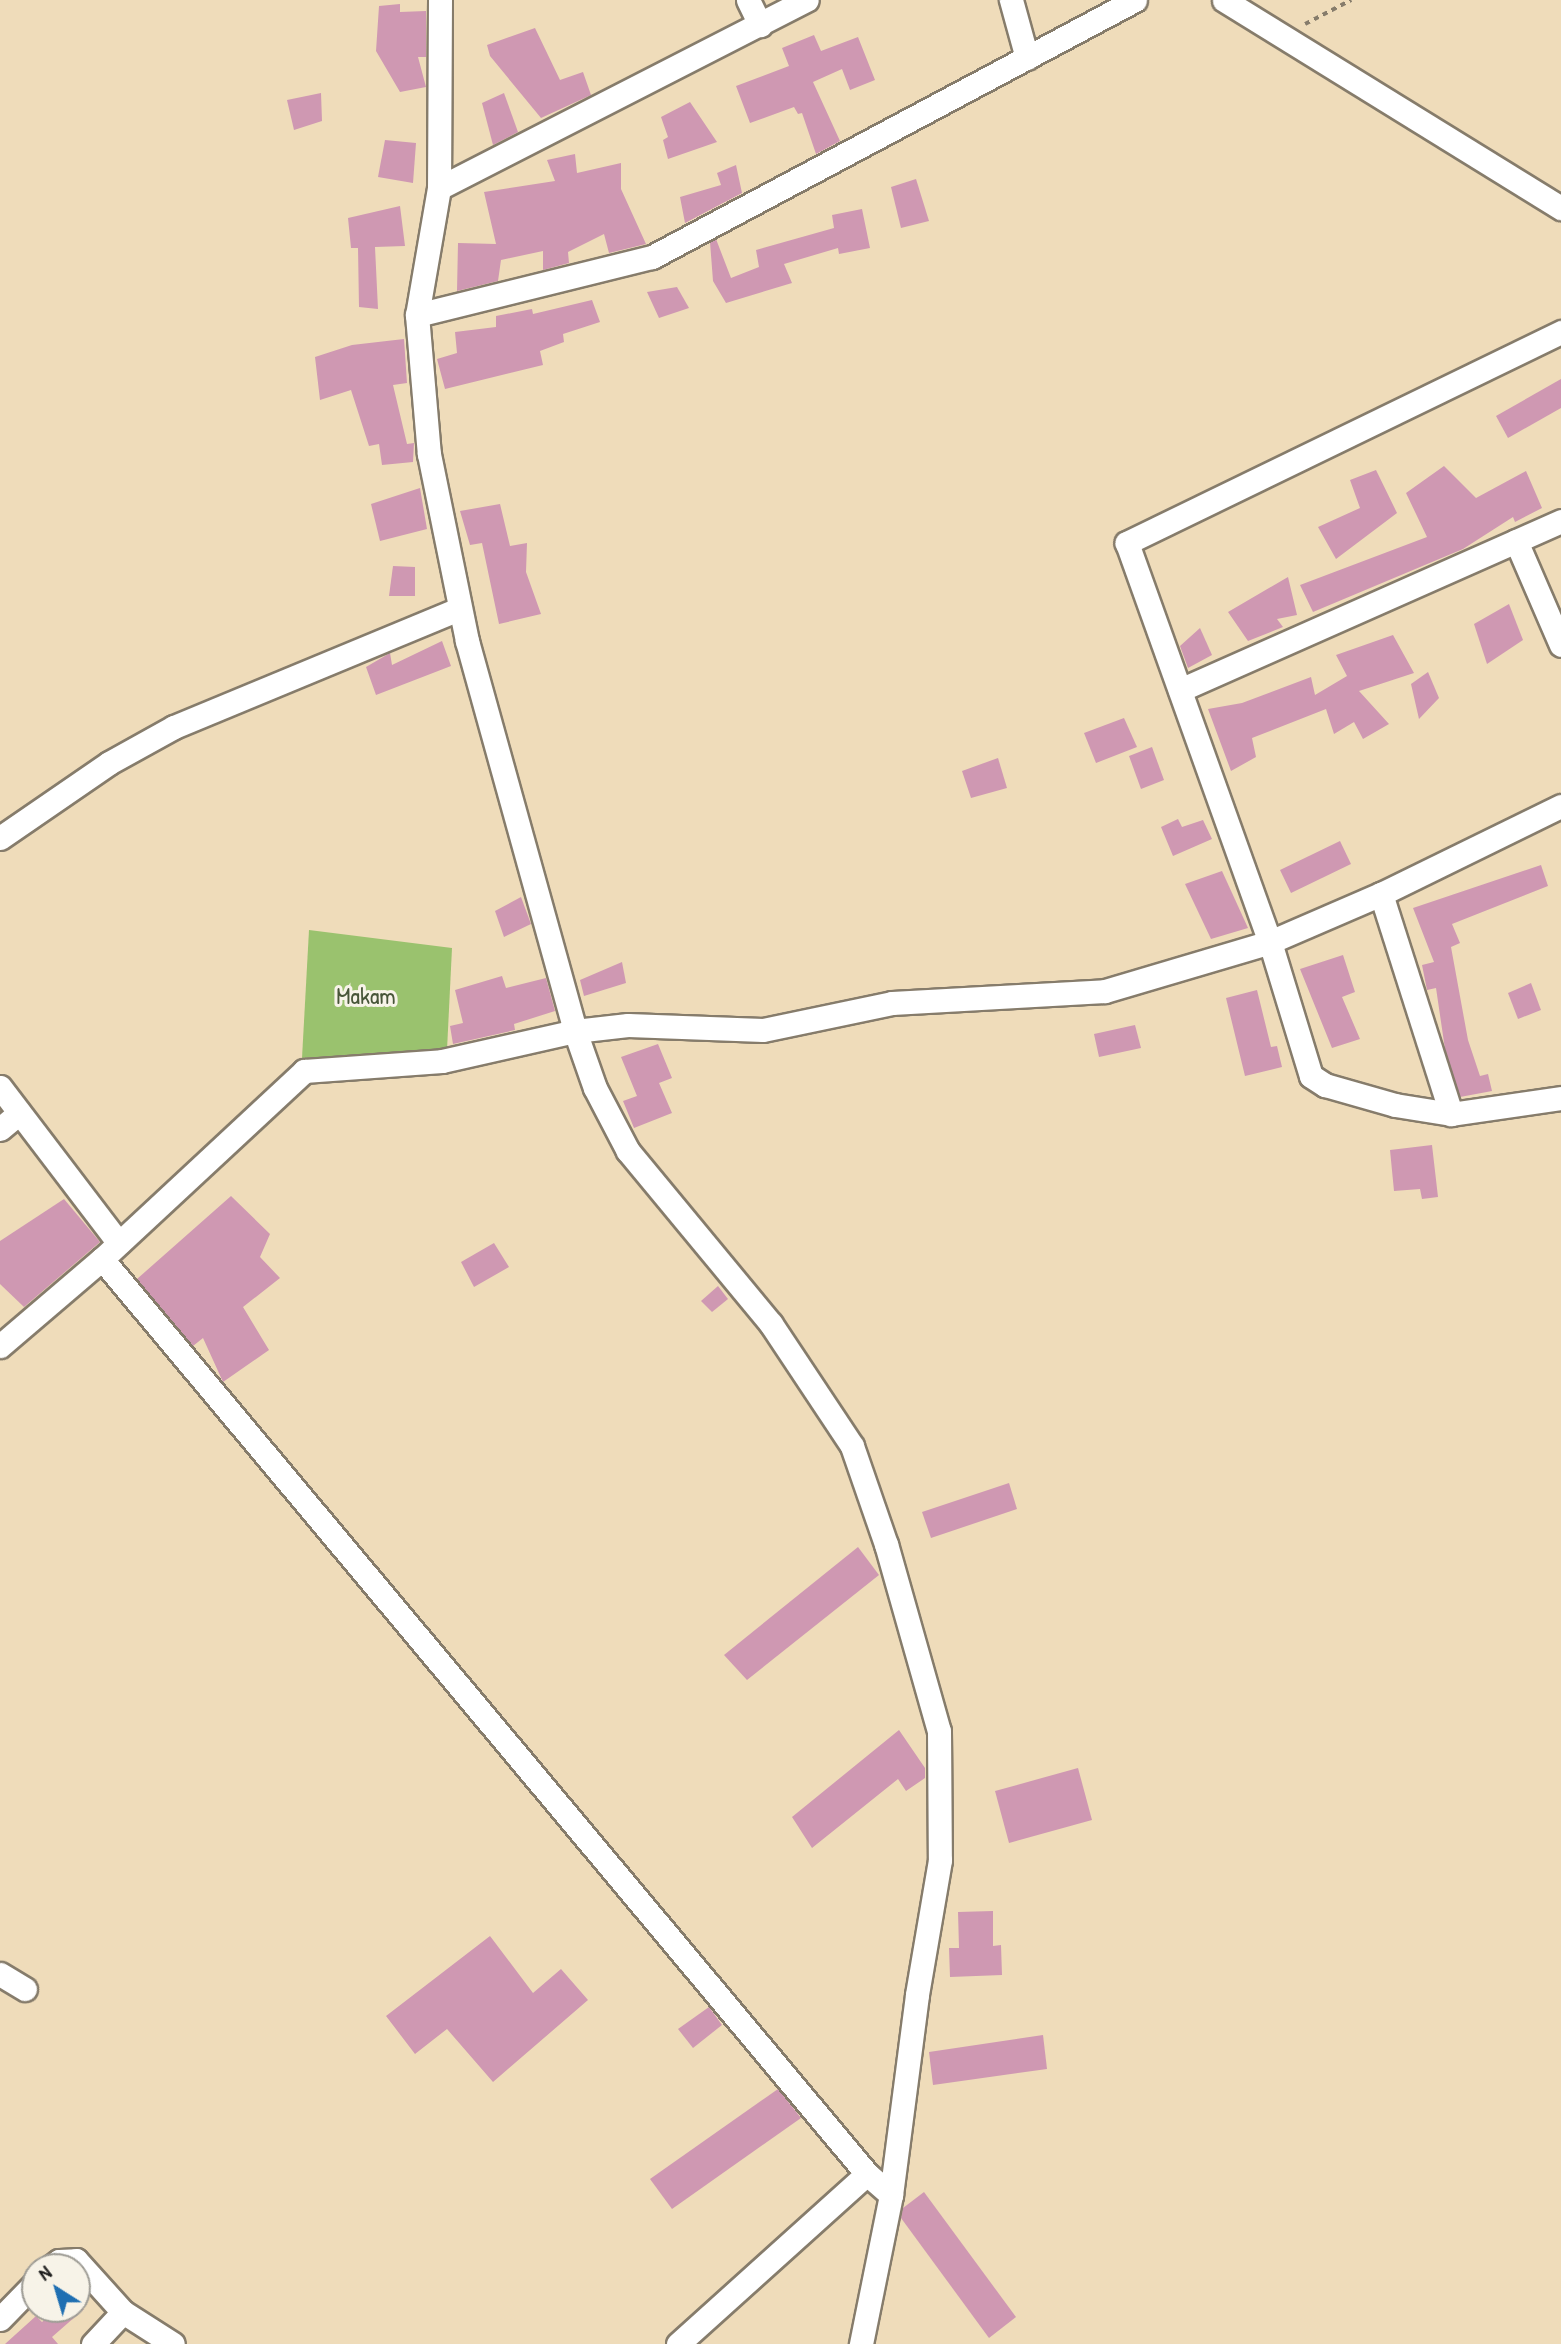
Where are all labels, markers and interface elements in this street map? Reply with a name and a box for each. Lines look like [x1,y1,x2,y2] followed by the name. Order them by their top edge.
[336,982,396,1010] park label: Makam
[21,2253,91,2323] north arrow
[33,2259,56,2286] text: N

